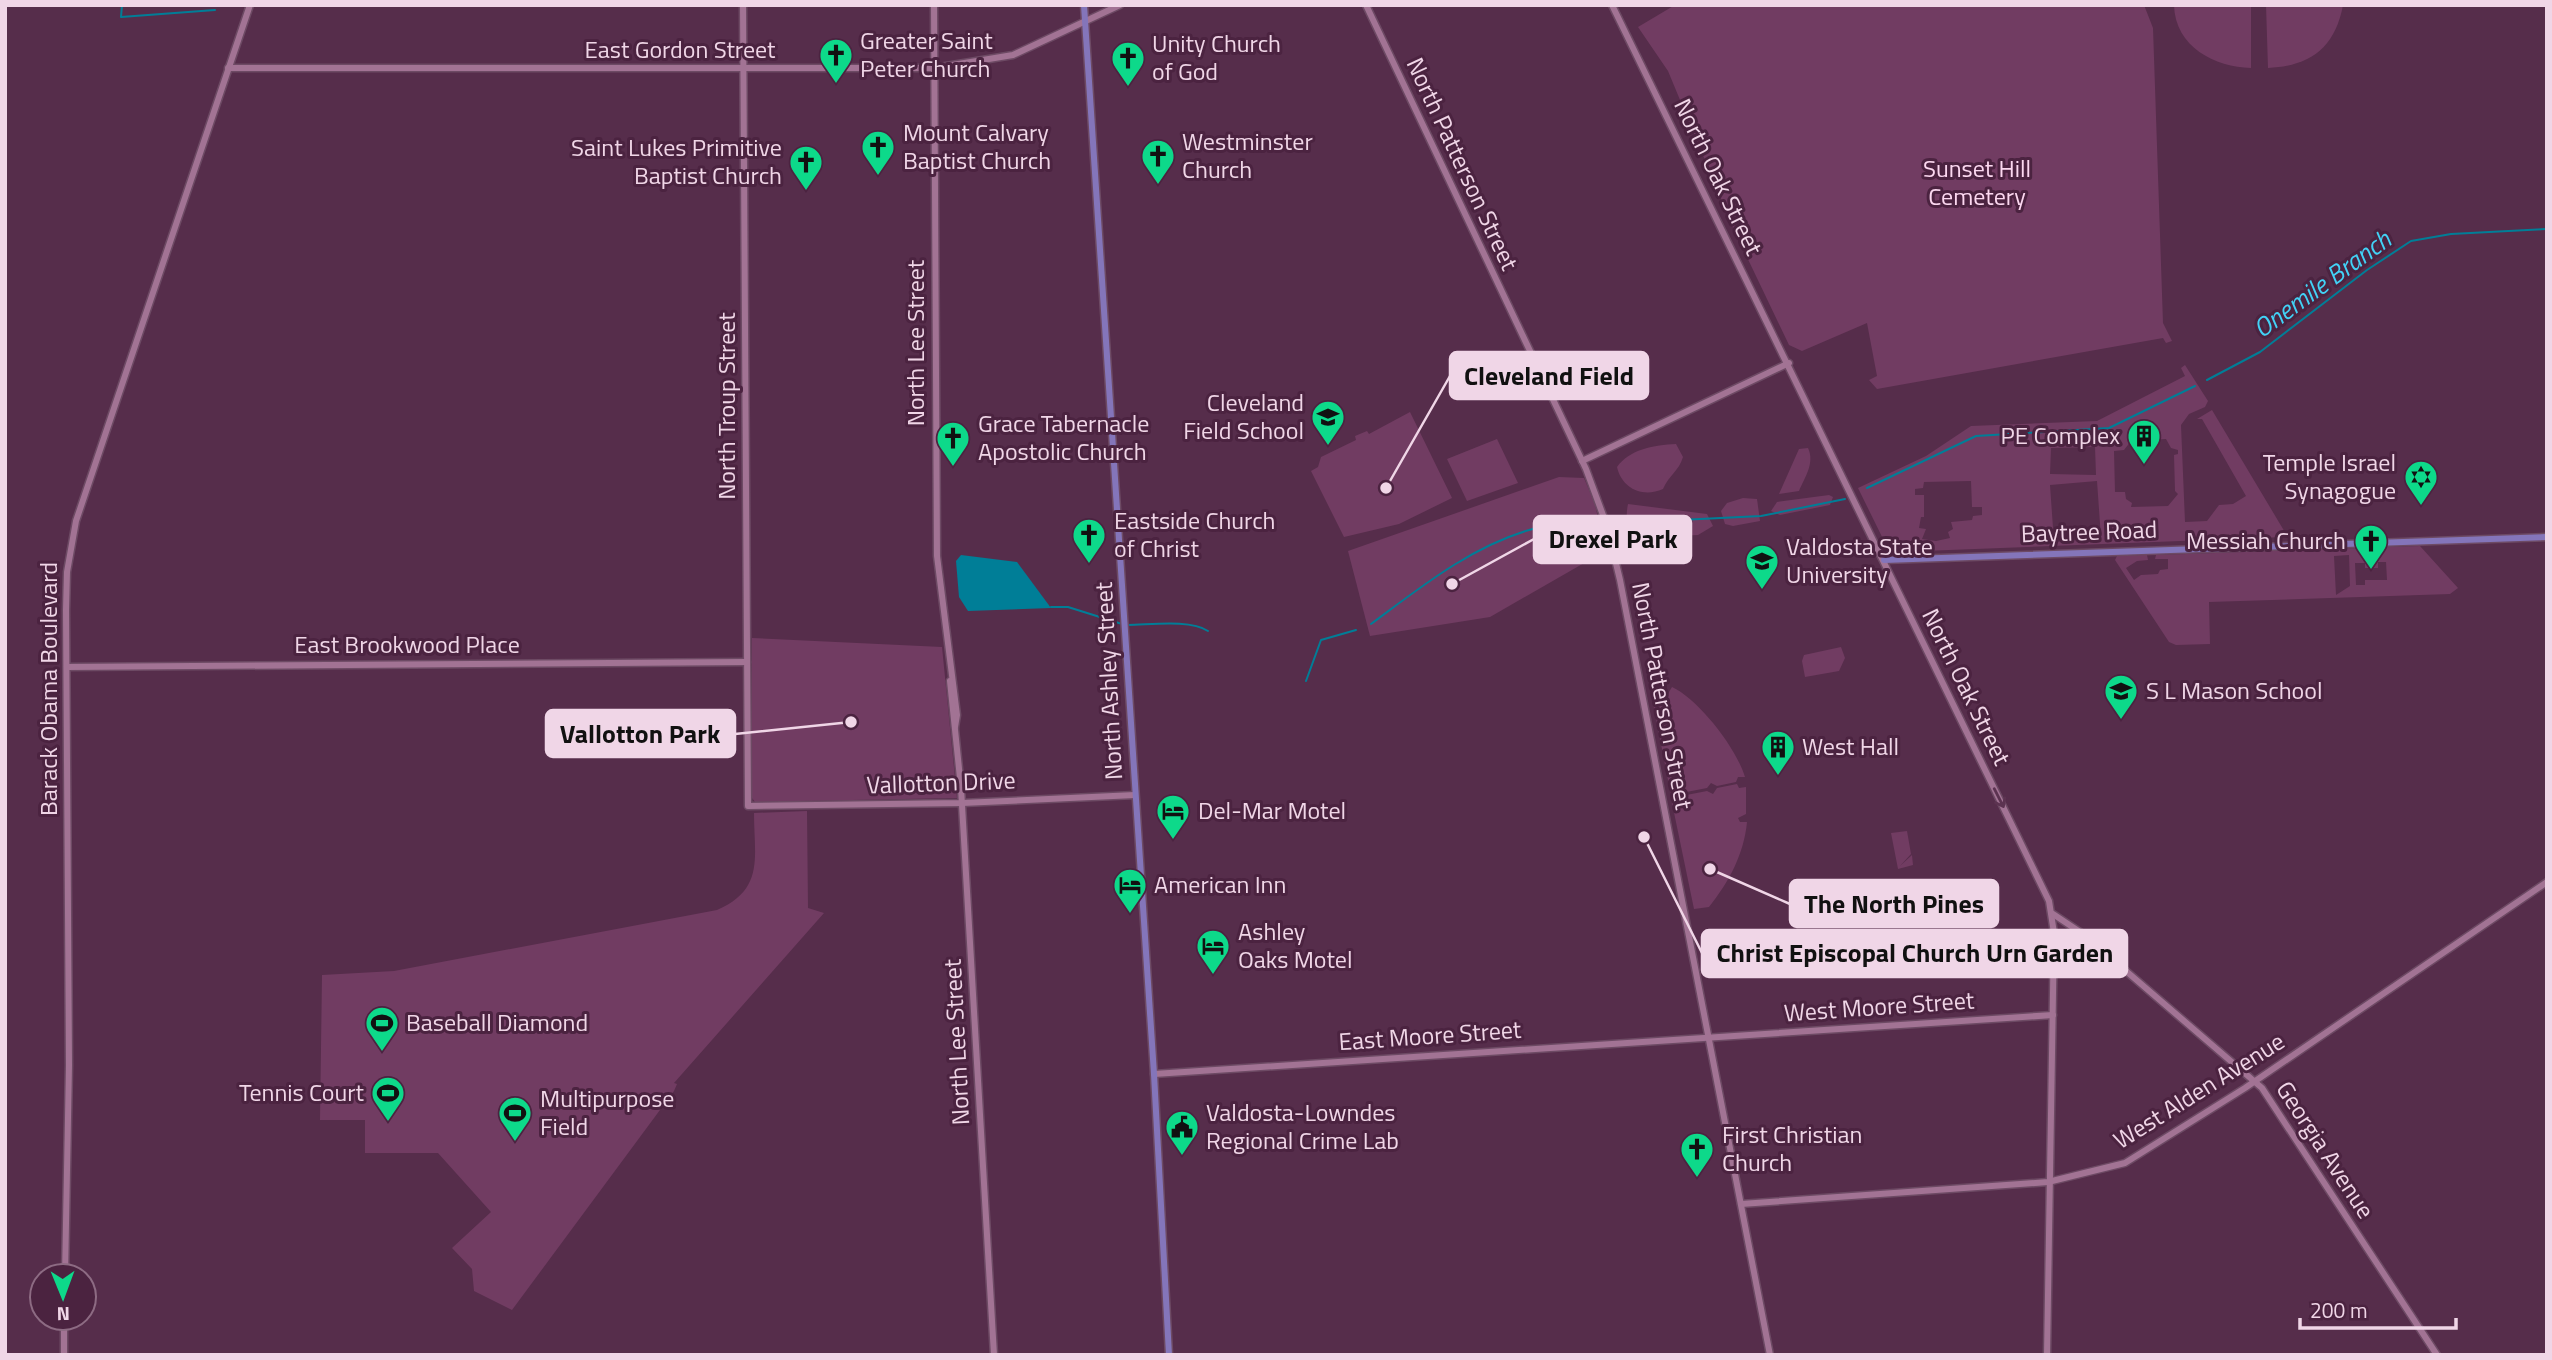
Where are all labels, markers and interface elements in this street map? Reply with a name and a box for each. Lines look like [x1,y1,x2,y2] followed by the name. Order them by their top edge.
[860,22,993,86] place label: Greater Saint Peter Church
[1152,25,1281,89] place label: Unity Church of God
[584,31,776,67] street label: East Gordon Street
[817,36,855,85] church icon: Greater Saint Peter Church
[1109,39,1147,88] church icon: Unity Church of God
[1398,51,1528,276] street label: North Patterson Street
[1665,92,1773,261] street label: North Oak Street
[903,114,1051,178] place label: Mount Calvary Baptist Church
[1182,123,1313,187] place label: Westminster Church
[859,128,897,177] church icon: Mount Calvary Baptist Church
[571,129,782,193] place label: Saint Lukes Primitive Baptist Church
[1139,137,1177,186] church icon: Westminster Church
[787,143,825,192] church icon: Saint Lukes Primitive Baptist Church
[1923,150,2031,214] park label: Sunset Hill Cemetery
[2245,219,2400,347] water label: Onemile Branch
[897,259,933,426] street label: North Lee Street
[708,312,744,500] street label: North Troup Street
[1450,352,1648,399] callout: Cleveland Field
[1464,356,1634,395] text: Cleveland Field
[1183,384,1304,448] place label: Cleveland Field School
[1309,398,1347,447] school or university icon: Cleveland Field School
[978,405,1149,469] place label: Grace Tabernacle Apostolic Church
[2001,417,2120,453] place label: PE Complex
[2125,417,2163,466] building icon: PE Complex
[934,419,972,468] church icon: Grace Tabernacle Apostolic Church
[2263,444,2396,508] place label: Temple Israel Synagogue
[2402,458,2440,507] synagogue icon: Temple Israel Synagogue
[1114,502,1276,566] place label: Eastside Church of Christ
[2020,511,2158,551] street label: Baytree Road
[1070,516,1108,565] church icon: Eastside Church of Christ
[1534,516,1691,563] callout: Drexel Park
[1548,519,1678,558] text: Drexel Park
[2186,522,2346,558] place label: Messiah Church
[2352,522,2390,571] church icon: Messiah Church
[1786,528,1933,592] place label: Valdosta State University
[1743,542,1781,591] school or university icon: Valdosta State University
[30,562,66,816] street label: Barack Obama Boulevard
[1623,579,1703,813] street label: North Patterson Street
[1085,581,1131,781] street label: North Ashley Street
[1913,602,2021,771] street label: North Oak Street
[294,626,520,662] street label: East Brookwood Place
[2102,672,2140,721] school or university icon: S L Mason School
[2146,672,2323,708] place label: S L Mason School
[546,710,735,757] callout: Vallotton Park
[560,714,721,753] text: Vallotton Park
[1759,728,1797,777] building icon: West Hall
[1802,728,1899,764] place label: West Hall
[866,761,1016,803] street label: Vallotton Drive
[1993,787,2007,807] one-way arrow
[1154,792,1192,841] hotel icon: Del-Mar Motel
[1198,792,1346,828] place label: Del-Mar Motel
[1111,866,1149,915] hotel icon: American Inn
[1154,866,1286,902] place label: American Inn
[1790,880,1998,927] callout: The North Pines
[1804,884,1984,923] text: The North Pines
[1238,913,1353,977] place label: Ashley Oaks Motel
[1194,927,1232,976] hotel icon: Ashley Oaks Motel
[1702,930,2127,977] callout: Christ Episcopal Church Urn Garden
[1717,933,2114,972] text: Christ Episcopal Church Urn Garden
[934,957,978,1126] street label: North Lee Street
[1783,981,1976,1031] street label: West Moore Street
[363,1004,401,1053] sports icon: Baseball Diamond
[406,1004,588,1040] place label: Baseball Diamond
[1337,1011,1523,1059] street label: East Moore Street
[2106,1023,2291,1157] street label: West Alden Avenue
[239,1074,365,1110] place label: Tennis Court
[369,1074,407,1123] sports icon: Tennis Court
[2268,1074,2384,1225] street label: Georgia Avenue
[540,1080,674,1144] place label: Multipurpose Field
[496,1094,534,1143] sports icon: Multipurpose Field
[1206,1094,1399,1158] place label: Valdosta-Lowndes Regional Crime Lab
[1163,1108,1201,1157] public building icon: Valdosta-Lowndes Regional Crime Lab
[1722,1116,1862,1180] place label: First Christian Church
[1678,1130,1716,1179] church icon: First Christian Church
[28,1262,98,1332] north arrow
[2300,1286,2456,1330] scale bar
[2310,1294,2367,1326] text: 200 m
[56,1300,70,1329] text: N

